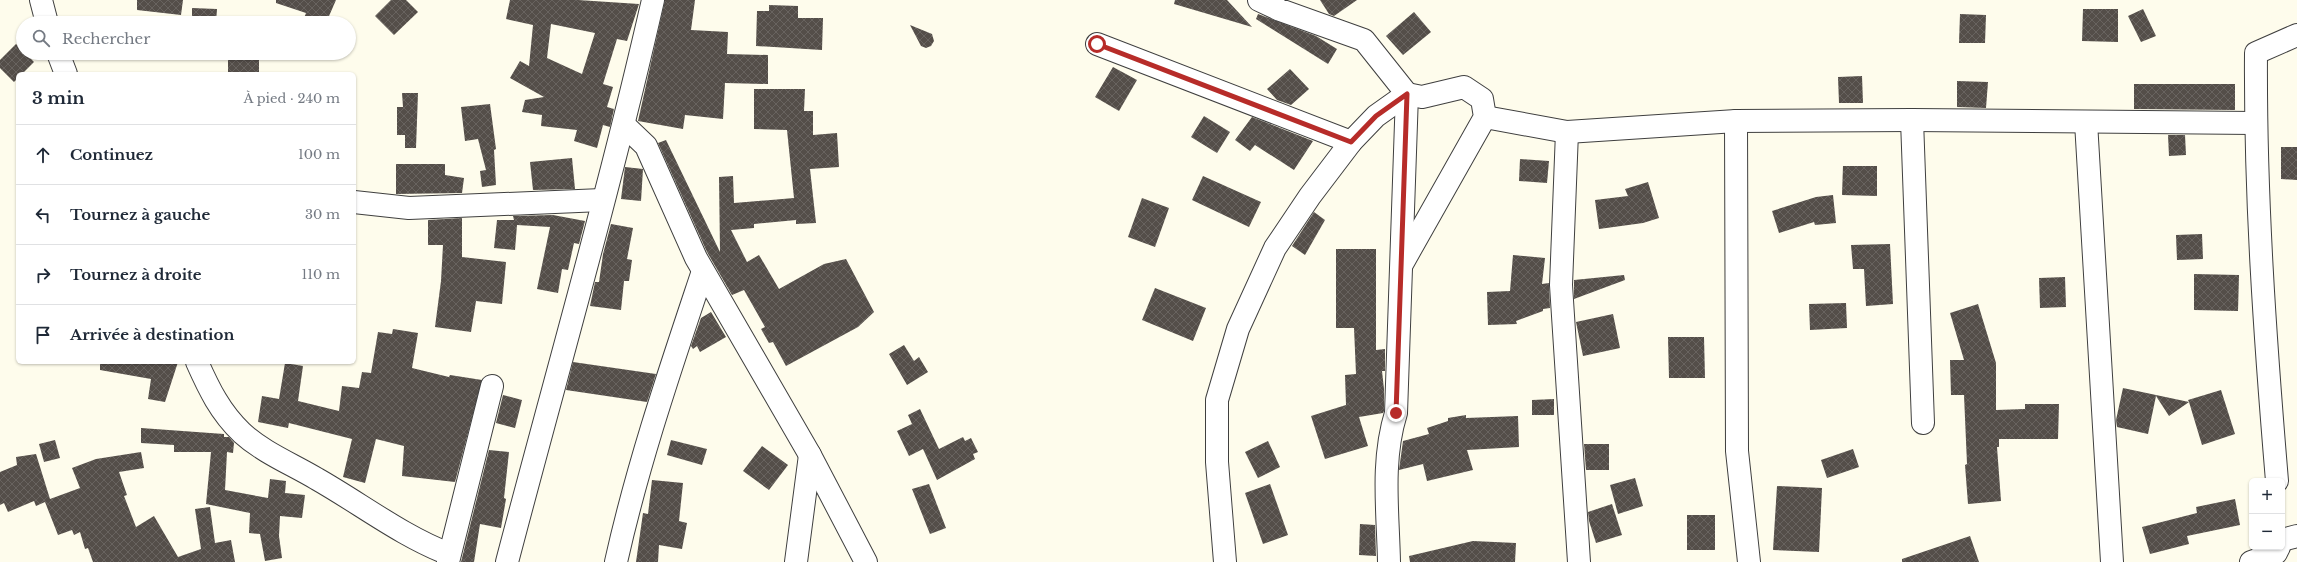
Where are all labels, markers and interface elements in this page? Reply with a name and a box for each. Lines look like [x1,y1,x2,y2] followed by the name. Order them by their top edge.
[16,16,356,60] search box
[30,27,52,49] icon: search
[62,29,150,48] text: Rechercher
[1088,35,1106,53] route start
[32,88,85,109] text: 3 min
[244,90,340,107] text: À pied · 240 m
[32,144,54,166] icon: ahead
[70,145,153,164] text: Continuez
[298,146,340,163] text: 100 m
[32,204,54,226] icon: left
[70,205,210,224] text: Tournez à gauche
[305,206,340,223] text: 30 m
[32,264,54,286] icon: right
[70,265,202,284] text: Tournez à droite
[301,266,340,283] text: 110 m
[32,324,54,346] icon: arrive
[70,325,234,344] text: Arrivée à destination
[1387,404,1405,422] route end
[2249,478,2285,550] map controls
[2249,478,2285,514] button: +
[2249,514,2285,550] button: −

